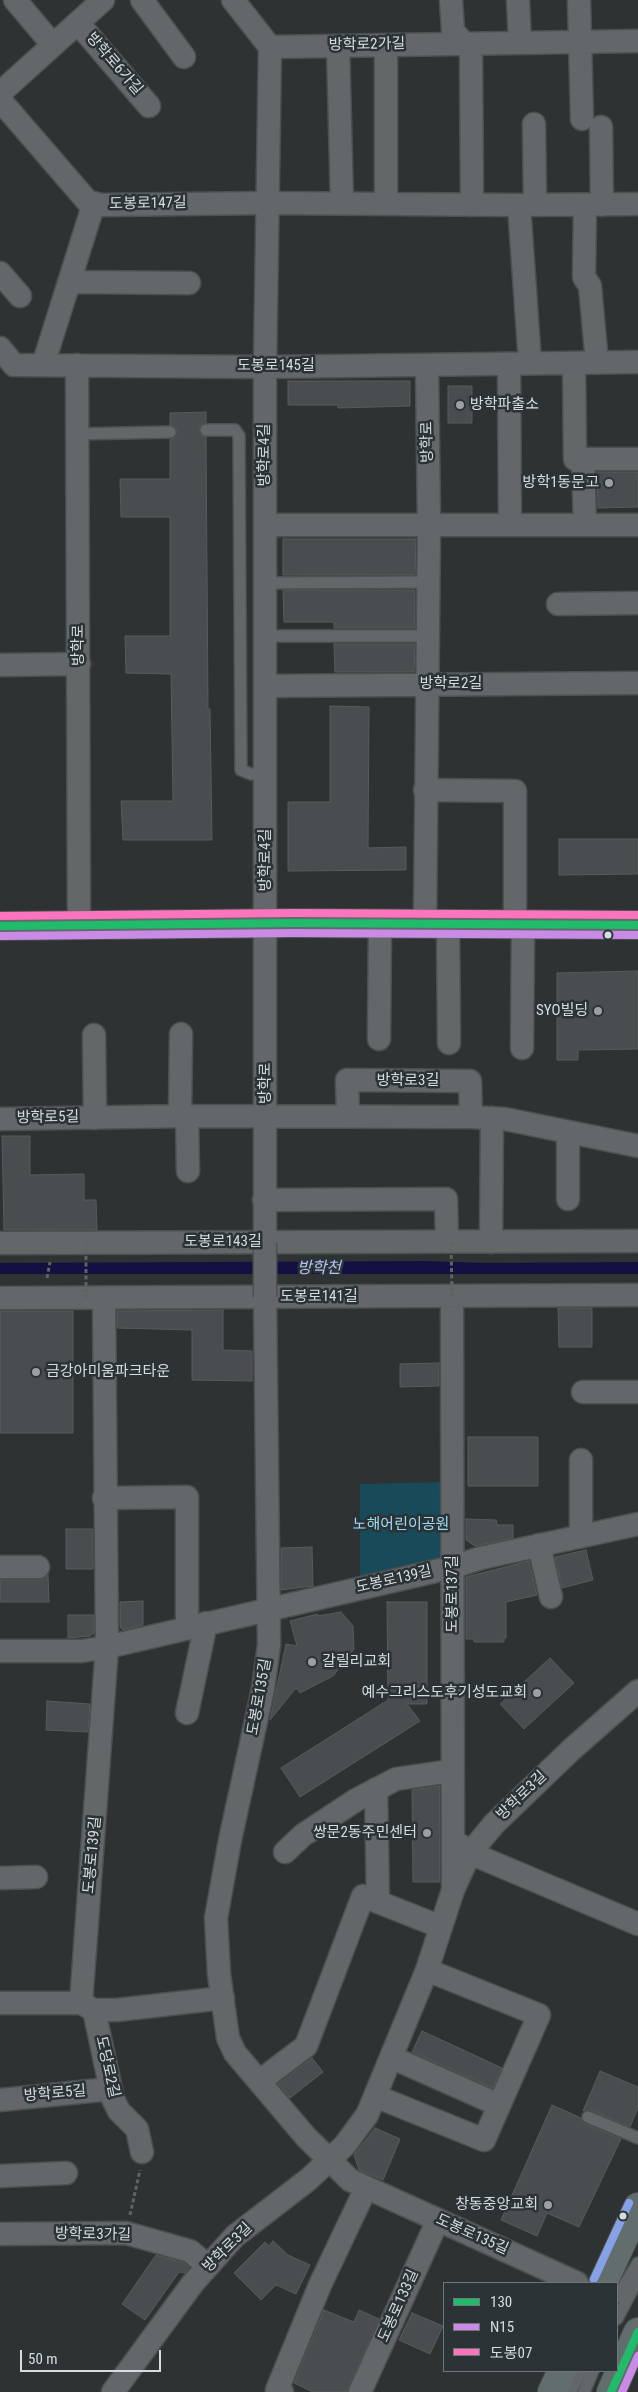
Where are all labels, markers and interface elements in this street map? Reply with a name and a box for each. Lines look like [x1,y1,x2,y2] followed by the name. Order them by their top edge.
[82,29,146,99] street label: 방학로6가길
[329,35,405,55] street label: 방학로2가길
[109,194,187,214] street label: 도봉로147길
[237,357,315,375] street label: 도봉로145길
[470,396,539,414] place label: 방학파출소
[454,399,466,411] marker: 방학파출소
[419,421,437,463] street label: 방학로
[256,424,274,486] street label: 방학로4길
[523,474,599,492] place label: 방학1동문고
[603,477,615,489] marker: 방학1동문고
[70,624,88,666] street label: 방학로
[420,675,482,693] street label: 방학로2길
[257,829,275,891] street label: 방학로4길
[603,930,613,940] unlabelled marker
[536,1002,588,1020] place label: SYO빌딩
[592,1005,604,1017] marker: SYO빌딩
[257,1062,275,1104] street label: 방학로
[377,1072,439,1090] street label: 방학로3길
[17,1108,79,1128] street label: 방학로5길
[184,1233,262,1251] street label: 도봉로143길
[297,1259,341,1279] water label: 방학천
[280,1288,358,1306] street label: 도봉로141길
[46,1363,170,1381] place label: 금강아미움파크타운
[30,1366,42,1378] marker: 금강아미움파크타운
[353,1516,449,1534] park label: 노해어린이공원
[444,1555,462,1633] street label: 도봉로137길
[354,1563,434,1597] street label: 도봉로139길
[322,1653,391,1671] place label: 갈릴리교회
[306,1656,318,1668] marker: 갈릴리교회
[244,1657,276,1737] street label: 도봉로135길
[361,1684,527,1702] place label: 예수그리스도후기성도교회
[531,1687,543,1699] marker: 예수그리스도후기성도교회
[493,1768,551,1824] street label: 방학로3길
[81,1816,105,1894] street label: 도봉로139길
[313,1824,417,1842] place label: 쌍문2동주민센터
[421,1827,433,1839] marker: 쌍문2동주민센터
[91,2034,123,2100] street label: 도당로2길
[23,2082,87,2106] street label: 방학로5길
[455,2196,538,2214] place label: 창동중앙교회
[542,2199,554,2211] marker: 창동중앙교회
[433,2211,511,2259] street label: 도봉로135길
[618,2211,628,2221] unlabelled marker
[200,2220,256,2276] street label: 방학로3길
[55,2225,131,2245] street label: 방학로3가길
[375,2267,423,2345] street label: 도봉로133길
[443,2282,618,2372] legend
[490,2293,512,2311] text: 130
[490,2318,514,2336] text: N15
[22,2340,164,2372] scale bar
[490,2344,532,2362] text: 도봉07
[28,2350,58,2368] text: 50 m

